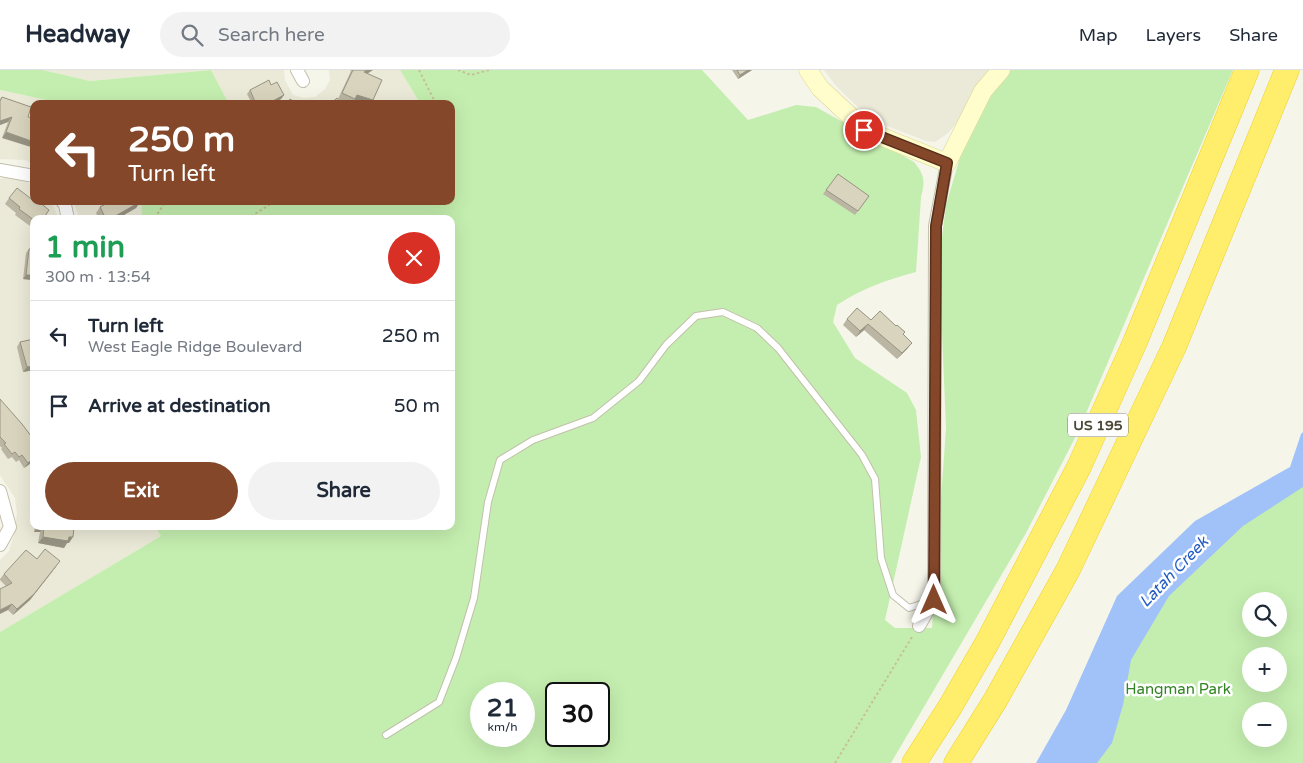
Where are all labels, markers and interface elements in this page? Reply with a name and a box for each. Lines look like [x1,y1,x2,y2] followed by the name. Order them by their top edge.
[160,12,510,57] search box
[25,20,130,49] text: Headway
[178,21,206,49] icon: search
[218,24,325,46] text: Search here
[1079,24,1118,46] text: Map
[1146,24,1201,46] text: Layers
[1229,24,1278,46] text: Share
[843,109,885,151] pin
[850,116,878,144] icon: arrive
[128,119,235,161] text: 250 m
[45,120,110,185] icon: left
[128,161,216,187] text: Turn left
[45,229,125,266] text: 1 min
[388,232,440,284] button: close
[45,267,151,287] text: 300 m · 13:54
[88,315,164,337] text: Turn left
[45,322,73,350] icon: left
[382,325,440,347] text: 250 m
[88,337,302,357] text: West Eagle Ridge Boulevard
[45,392,73,420] icon: arrive
[88,395,271,417] text: Arrive at destination
[394,395,440,417] text: 50 m
[1068,414,1128,436] road number: US 195
[45,462,238,520] button: Exit
[248,462,440,520] button: Share
[1135,531,1214,612] water label: Latah Creek
[907,573,959,625] position arrow
[1242,592,1287,747] map controls
[1242,592,1287,637] button: search
[1242,647,1287,692] button: +
[1125,680,1231,698] park label: Hangman Park
[545,682,610,747] speed limit sign: 30
[487,693,518,723] text: 21
[1242,702,1287,747] button: −
[487,720,518,734] text: km/h

